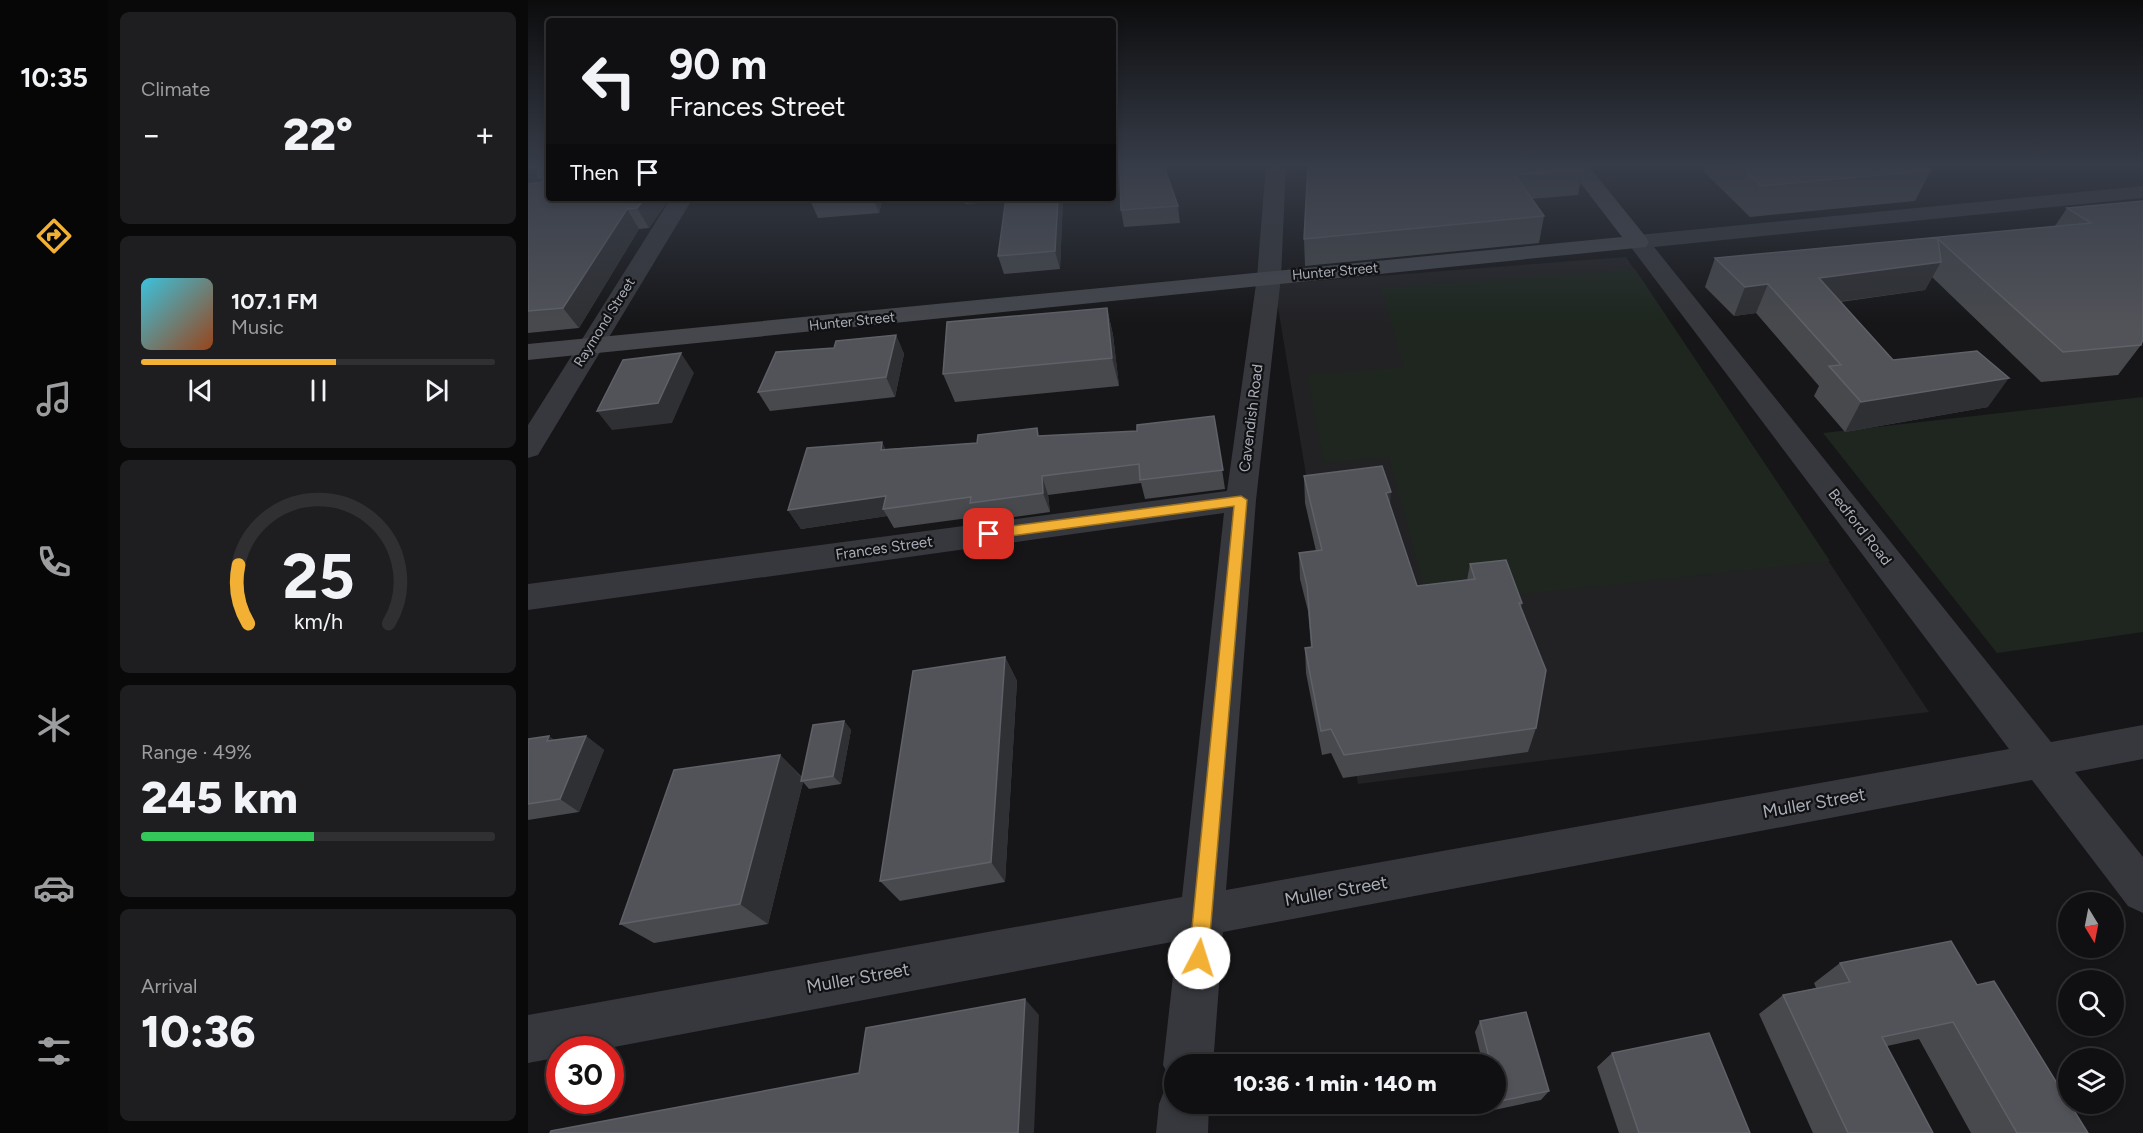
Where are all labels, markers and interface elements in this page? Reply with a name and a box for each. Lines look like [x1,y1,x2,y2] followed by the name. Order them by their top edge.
[669,39,767,90] text: 90 m
[570,42,648,120] icon: left
[20,61,88,94] text: 10:35
[141,77,210,101] text: Climate
[669,90,846,123] text: Frances Street
[283,107,353,161] text: 22°
[141,115,162,154] text: −
[474,115,495,154] text: +
[631,156,664,189] icon: arrive
[570,159,619,186] text: Then
[33,215,75,257] icon: directions
[1291,259,1379,284] street label: Hunter Street
[570,275,639,370] street label: Raymond Street
[231,288,318,315] text: 107.1 FM
[808,309,896,334] street label: Hunter Street
[231,315,284,339] text: Music
[1235,363,1267,473] street label: Cavendish Road
[184,374,217,407] icon: previous
[302,374,335,407] icon: pause
[420,374,453,407] icon: next
[33,378,75,420] icon: music
[1824,485,1896,569] street label: Bedford Road
[963,508,1014,559] pin
[972,517,1005,550] icon: arrive
[834,532,934,564] street label: Frances Street
[282,539,354,614] text: 25
[33,541,75,583] icon: phone
[294,609,342,634] text: km/h
[33,704,75,746] icon: climate
[141,740,252,764] text: Range · 49%
[141,770,298,824] text: 245 km
[1761,783,1867,823] street label: Muller Street
[33,867,75,909] icon: car
[1283,871,1389,911] street label: Muller Street
[2058,892,2124,958] north arrow
[2058,892,2124,1114] map controls
[1167,926,1231,990] position arrow
[805,958,911,998] street label: Muller Street
[2058,970,2124,1036] button: search
[141,974,197,998] text: Arrival
[141,1004,256,1058] text: 10:36
[33,1030,75,1072] icon: filters
[546,1036,624,1114] speed limit sign: 30
[2058,1048,2124,1114] button: layers
[1233,1070,1437,1097] text: 10:36 · 1 min · 140 m

